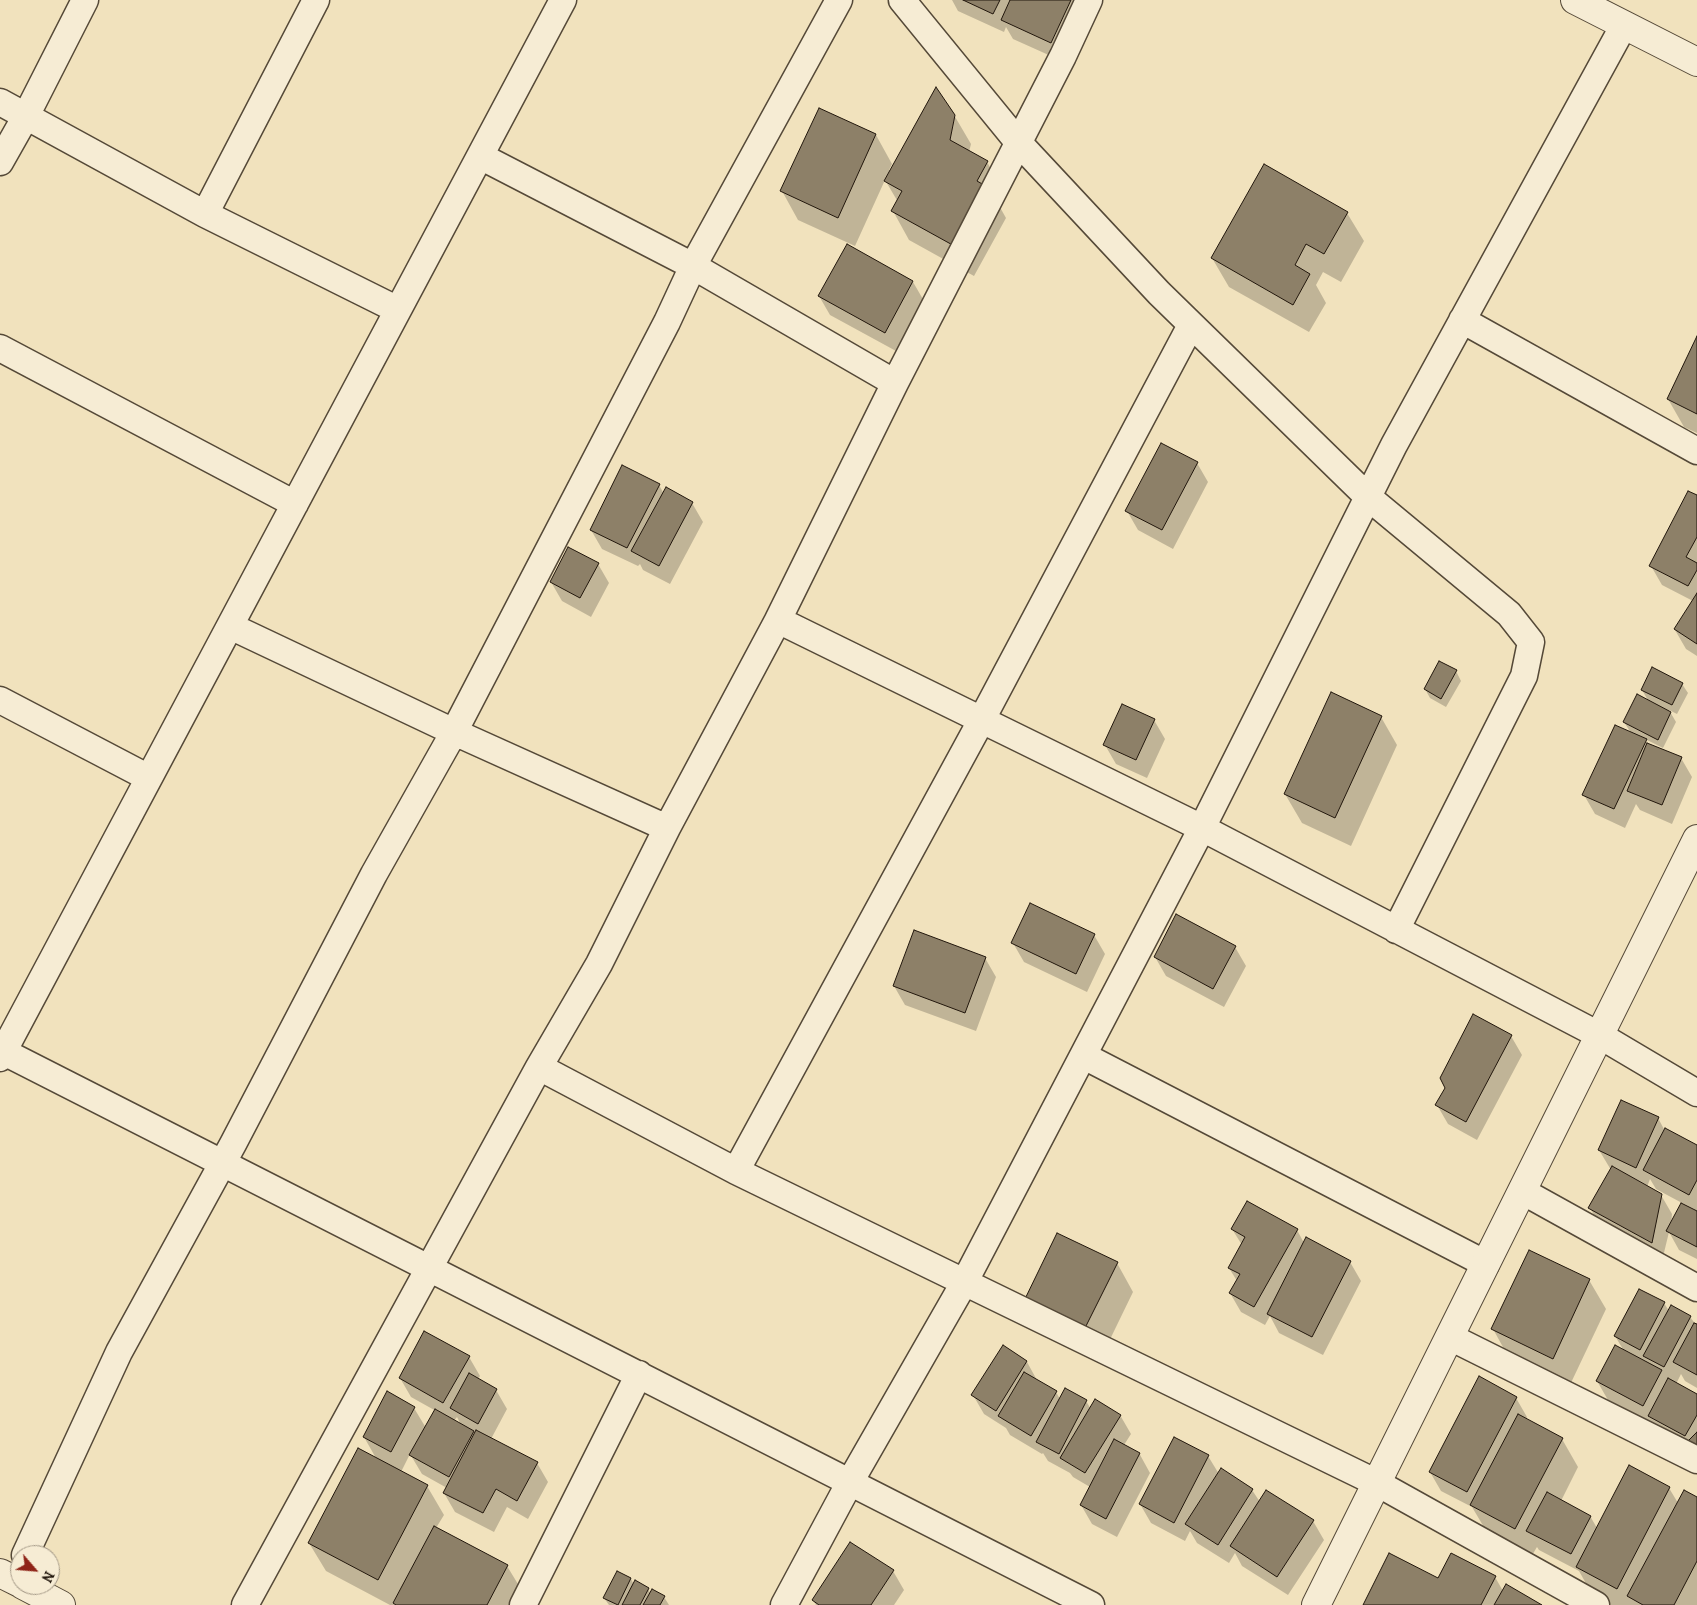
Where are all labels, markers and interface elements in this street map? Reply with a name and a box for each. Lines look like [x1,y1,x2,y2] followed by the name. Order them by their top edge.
[10,1545,60,1595] north arrow
[37,1568,59,1585] text: N

